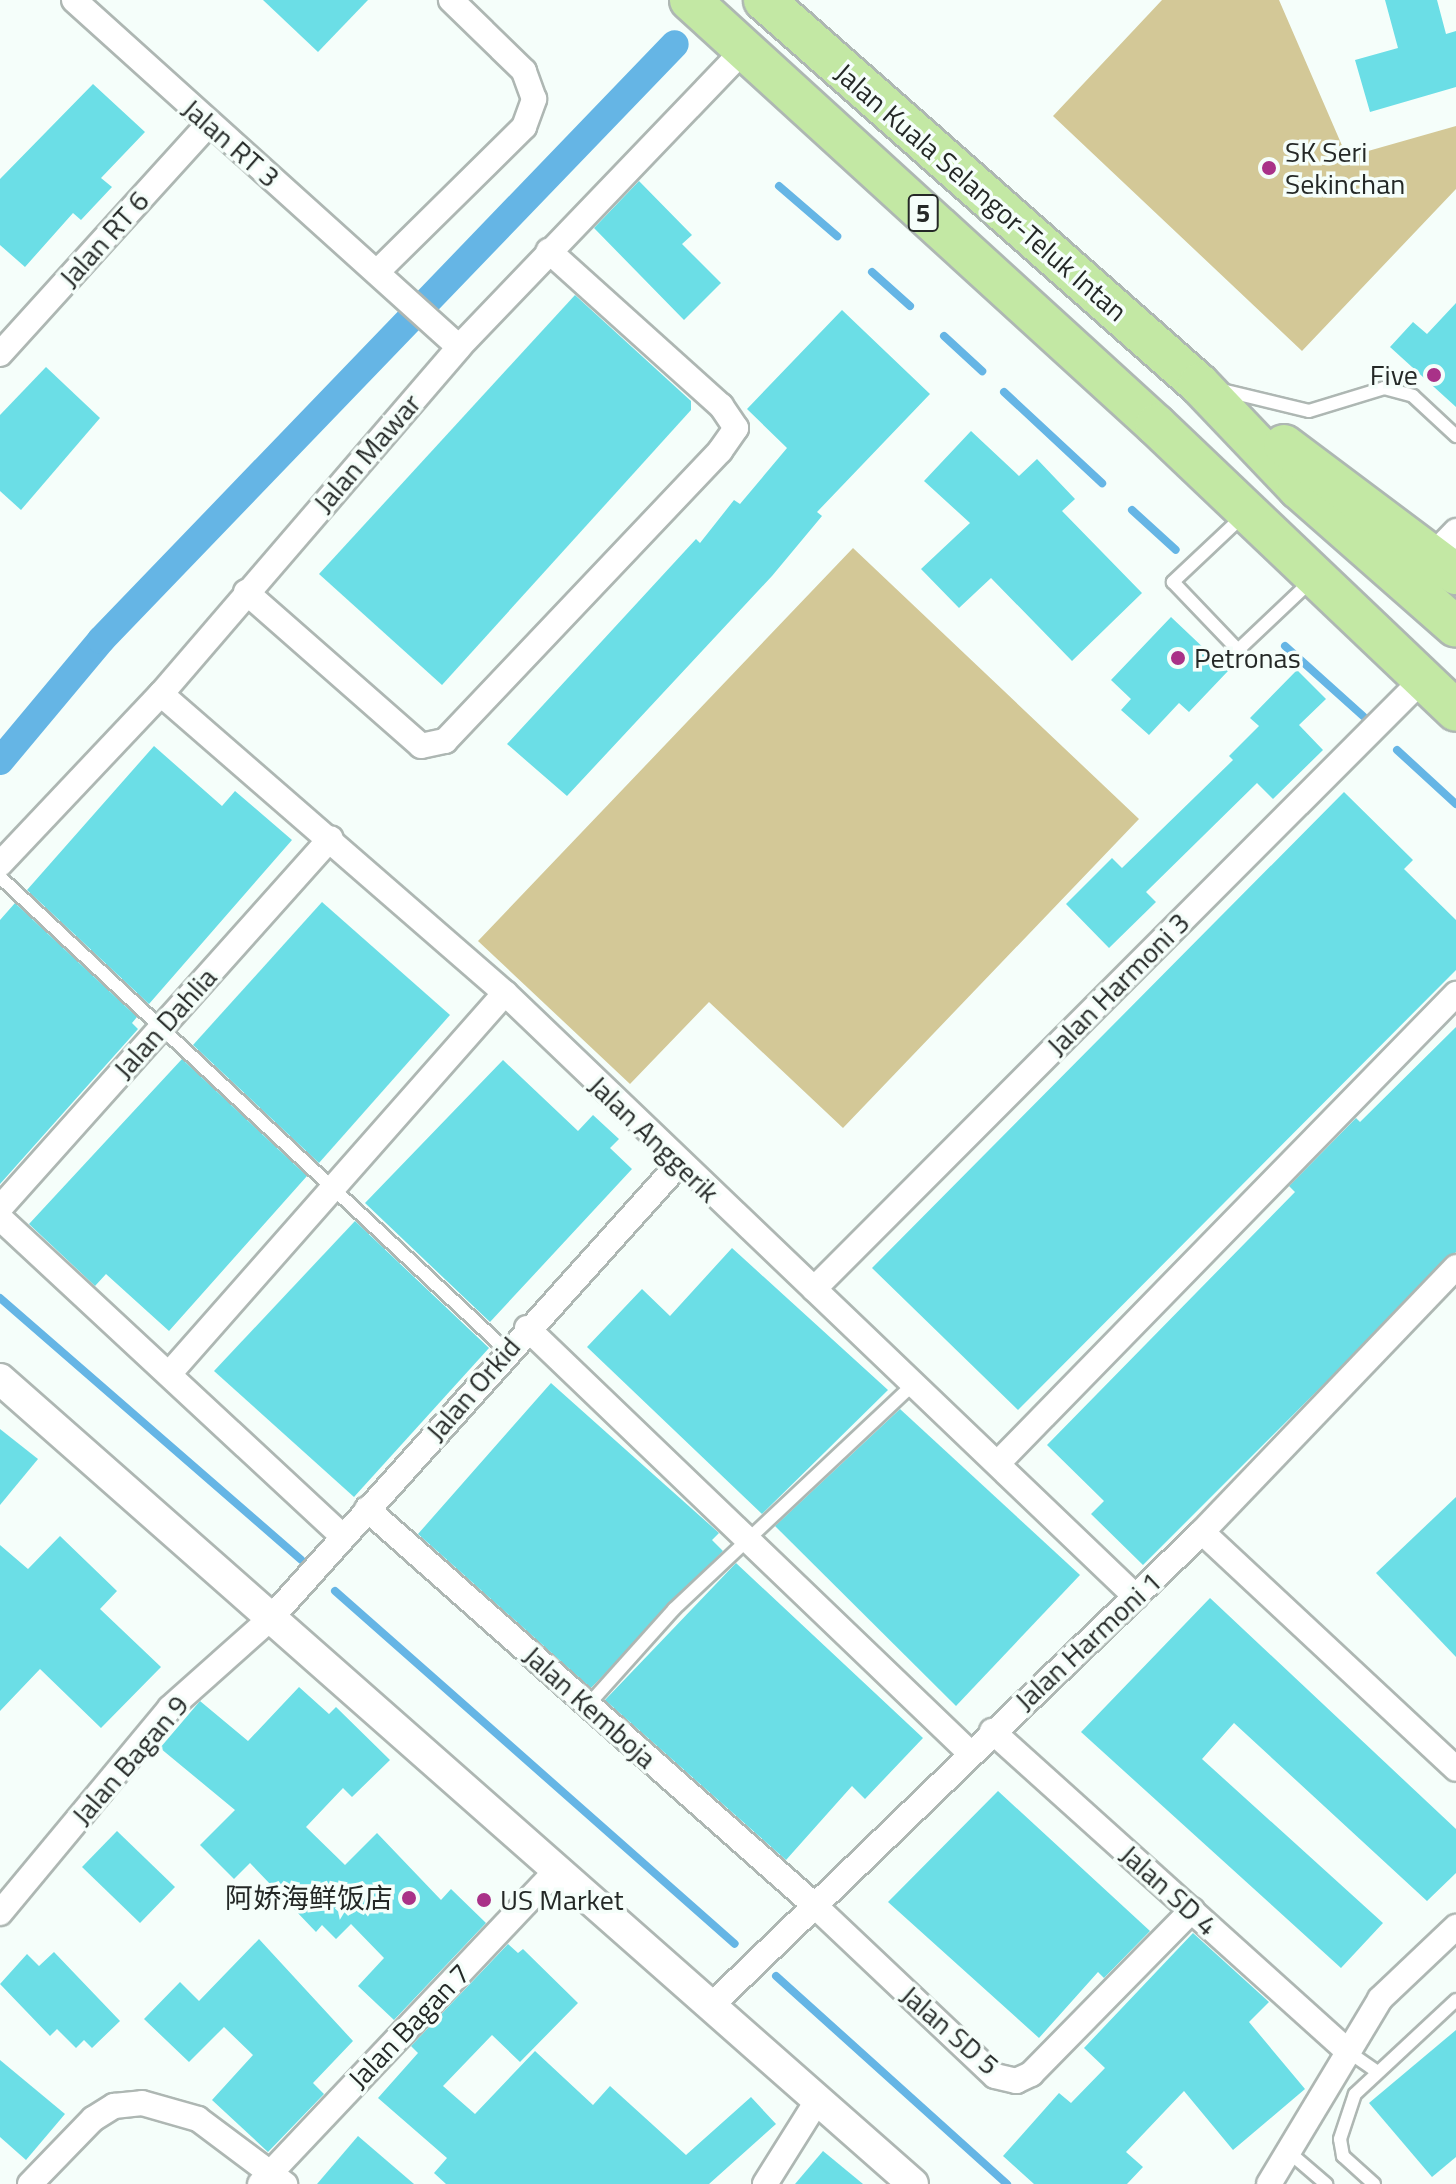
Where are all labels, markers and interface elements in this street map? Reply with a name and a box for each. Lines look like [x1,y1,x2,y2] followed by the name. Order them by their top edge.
[828,56,1134,328] street label: Jalan Kuala Selangor-Teluk Intan
[176,92,286,194] street label: Jalan RT 3
[1285,135,1405,201] place label: SK Seri Sekinchan
[1260,159,1278,177] marker: SK Seri Sekinchan
[52,184,156,294] street label: Jalan RT 6
[907,191,939,235] road number: 5
[1370,358,1418,392] place label: Five
[1425,366,1443,384] marker: Five
[306,387,428,519] street label: Jalan Mawar
[1194,641,1301,675] place label: Petronas
[1169,649,1187,667] marker: Petronas
[1040,906,1196,1062] street label: Jalan Harmoni 3
[106,961,224,1085] street label: Jalan Dahlia
[582,1069,726,1209] street label: Jalan Anggerik
[419,1330,527,1448] street label: Jalan Orkid
[1008,1565,1168,1717] street label: Jalan Harmoni 1
[517,1639,663,1775] street label: Jalan Kemboja
[65,1688,195,1832] street label: Jalan Bagan 9
[1114,1838,1224,1942] street label: Jalan SD 4
[225,1881,393,1915] place label: 阿娇海鲜饭店
[500,1883,624,1917] place label: US Market
[400,1889,418,1907] marker: 阿娇海鲜饭店
[475,1891,493,1909] marker: US Market
[341,1957,477,2095] street label: Jalan Bagan 7
[894,1978,1006,2082] street label: Jalan SD 5

